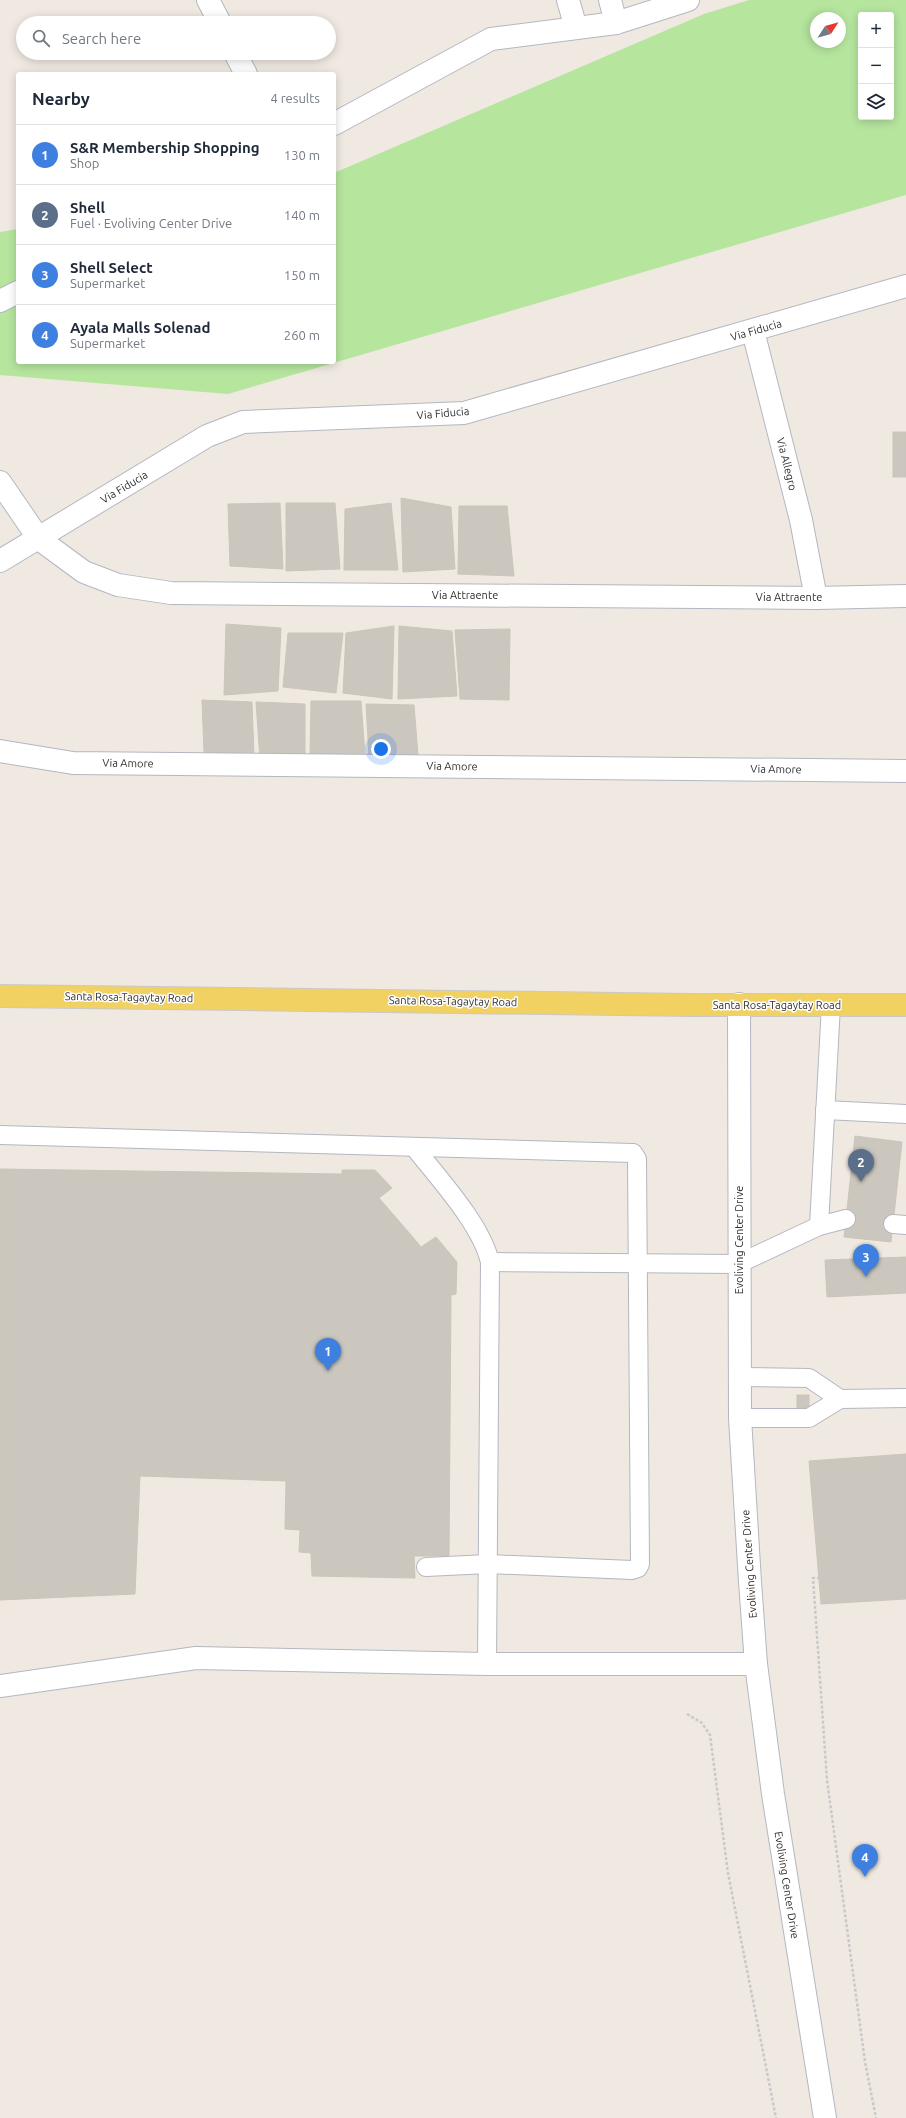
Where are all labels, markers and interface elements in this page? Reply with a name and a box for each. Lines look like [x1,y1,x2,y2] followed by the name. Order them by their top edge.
[810,12,846,48] north arrow
[858,12,894,120] map controls
[858,12,894,48] button: +
[16,16,336,60] search box
[30,27,52,49] icon: search
[62,30,141,47] text: Search here
[858,48,894,84] button: −
[858,84,894,120] button: layers
[32,89,90,108] text: Nearby
[270,91,320,105] text: 4 results
[70,139,260,156] text: S&R Membership Shopping
[41,148,49,162] text: 1
[284,148,320,162] text: 130 m
[70,156,99,170] text: Shop
[70,199,105,216] text: Shell
[41,208,49,222] text: 2
[284,208,320,222] text: 140 m
[70,216,232,230] text: Fuel · Evoliving Center Drive
[70,259,153,276] text: Shell Select
[41,268,49,282] text: 3
[284,268,320,282] text: 150 m
[70,276,145,290] text: Supermarket
[729,317,783,343] street label: Via Fiducia
[70,319,210,336] text: Ayala Malls Solenad
[41,328,49,342] text: 4
[284,328,320,342] text: 260 m
[70,336,145,350] text: Supermarket
[416,405,470,421] street label: Via Fiducia
[775,436,799,492] street label: Via Allegro
[98,468,150,506] street label: Via Fiducia
[432,589,498,601] street label: Via Attraente
[756,591,822,603] street label: Via Attraente
[371,739,391,759] your location
[102,757,154,769] street label: Via Amore
[426,760,478,772] street label: Via Amore
[750,763,802,775] street label: Via Amore
[65,990,193,1004] street label: Santa Rosa-Tagaytay Road
[389,994,517,1008] street label: Santa Rosa-Tagaytay Road
[713,999,841,1011] street label: Santa Rosa-Tagaytay Road
[848,1149,874,1182] pin: 2
[733,1186,745,1294] street label: Evoliving Center Drive
[853,1244,879,1277] pin: 3
[315,1338,341,1371] pin: 1
[739,1509,759,1619] street label: Evoliving Center Drive
[773,1830,801,1940] street label: Evoliving Center Drive
[852,1844,878,1877] pin: 4

